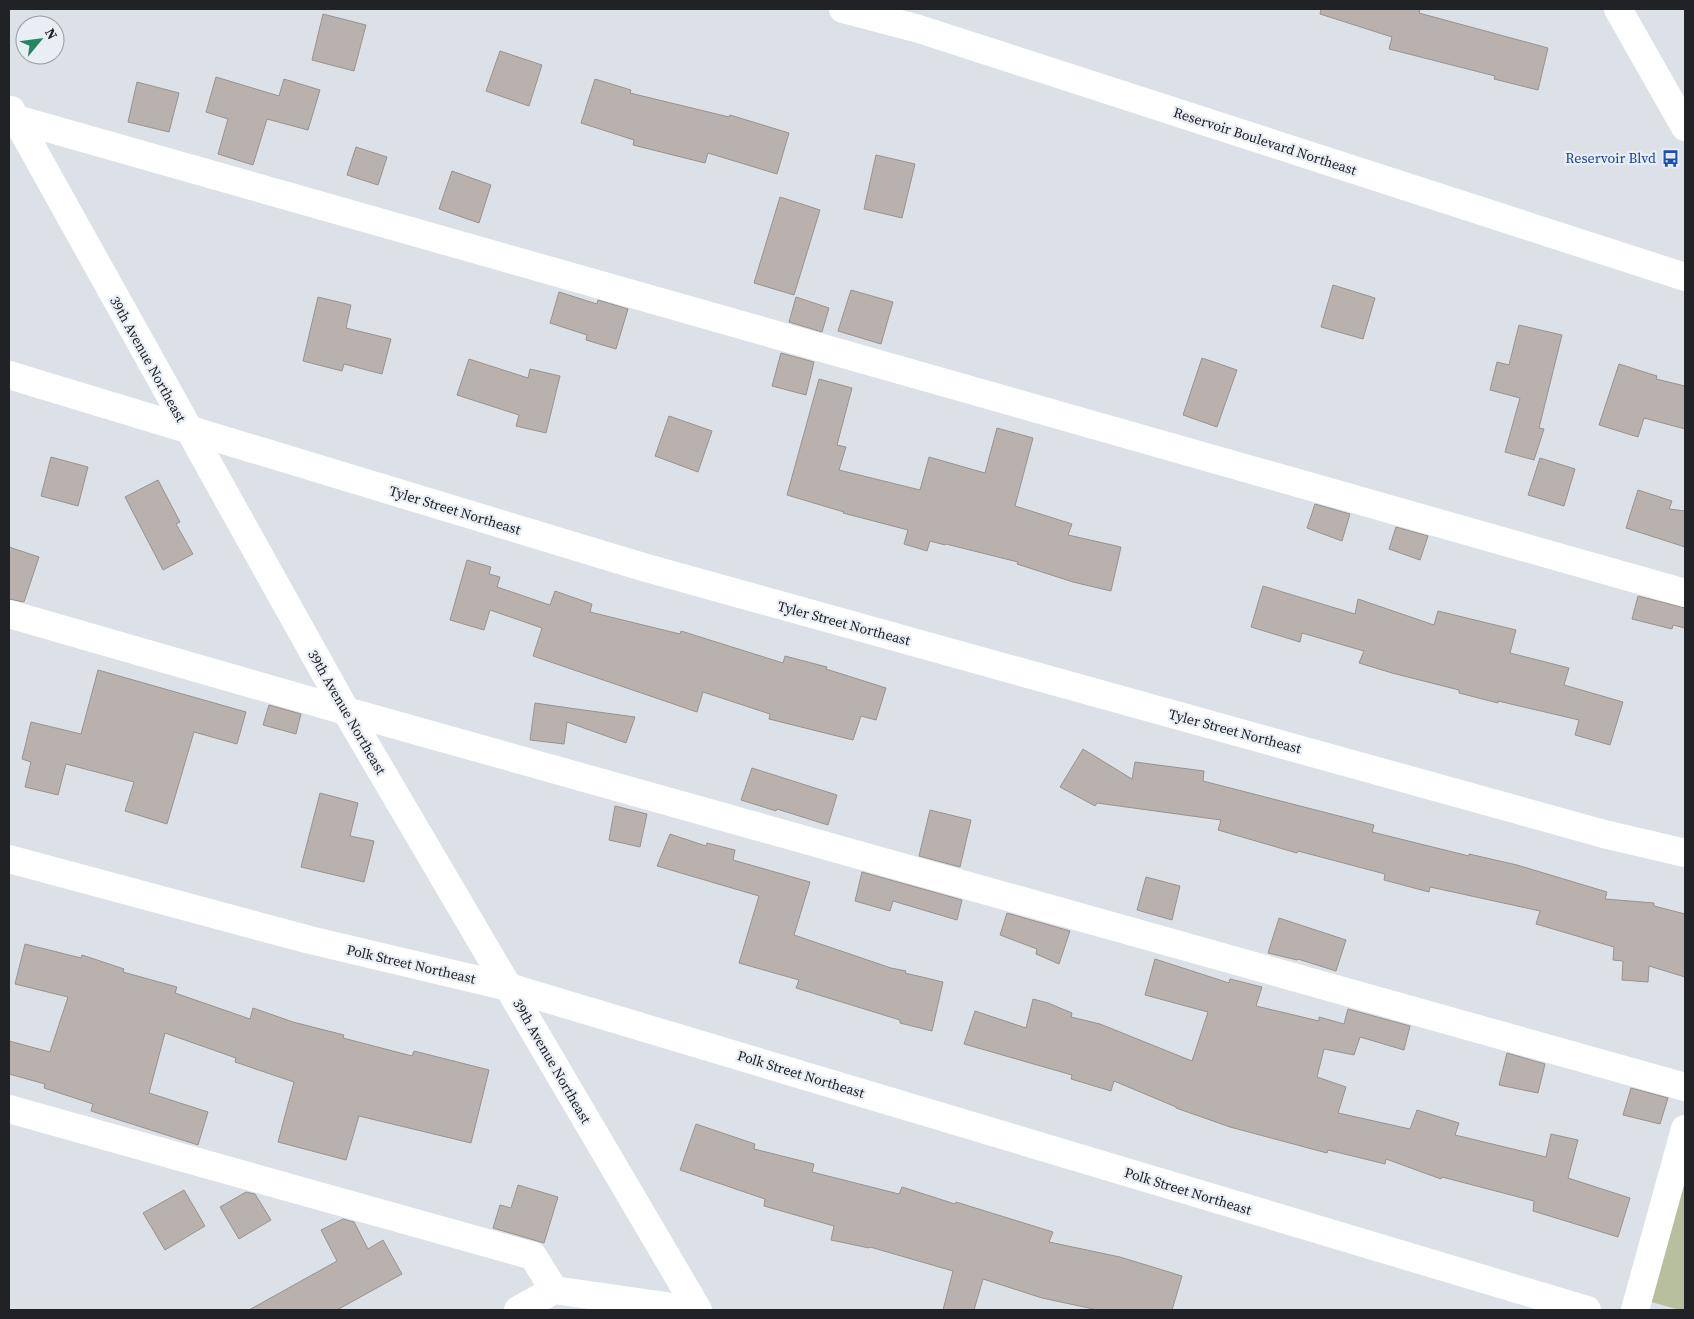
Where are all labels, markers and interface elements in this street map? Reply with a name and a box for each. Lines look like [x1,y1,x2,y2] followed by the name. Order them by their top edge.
[15,15,65,65] north arrow
[40,24,63,43] text: N
[1171,102,1360,180] street label: Reservoir Boulevard Northeast
[1565,148,1656,168] place label: Reservoir Blvd
[1660,148,1680,168] bus stop icon: Reservoir Blvd
[105,292,191,426] street label: 39th Avenue Northeast
[387,480,524,540] street label: Tyler Street Northeast
[776,596,913,650] street label: Tyler Street Northeast
[303,646,391,779] street label: 39th Avenue Northeast
[1167,704,1304,758] street label: Tyler Street Northeast
[345,939,478,989] street label: Polk Street Northeast
[508,995,596,1128] street label: 39th Avenue Northeast
[735,1045,867,1103] street label: Polk Street Northeast
[1122,1162,1254,1220] street label: Polk Street Northeast

